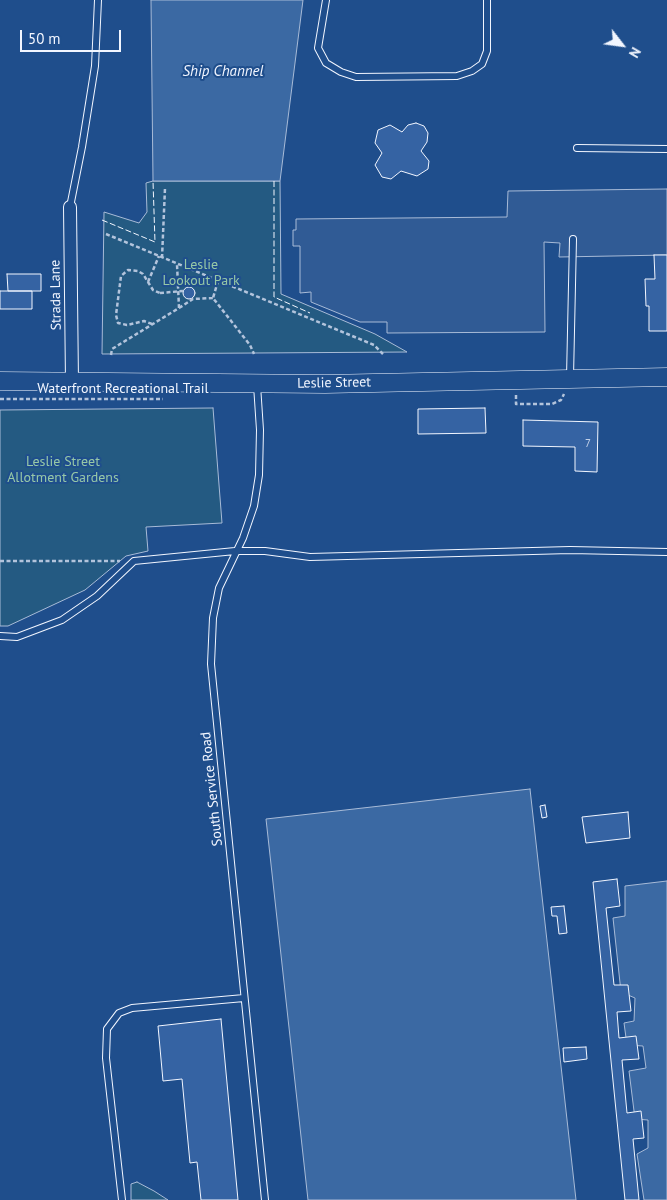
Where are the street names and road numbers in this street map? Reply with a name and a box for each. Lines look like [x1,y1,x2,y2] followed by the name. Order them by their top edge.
[47,259,65,331] street label: Strada Lane
[297,374,371,392] street label: Leslie Street
[37,381,209,397] street label: Waterfront Recreational Trail
[198,731,226,847] street label: South Service Road

